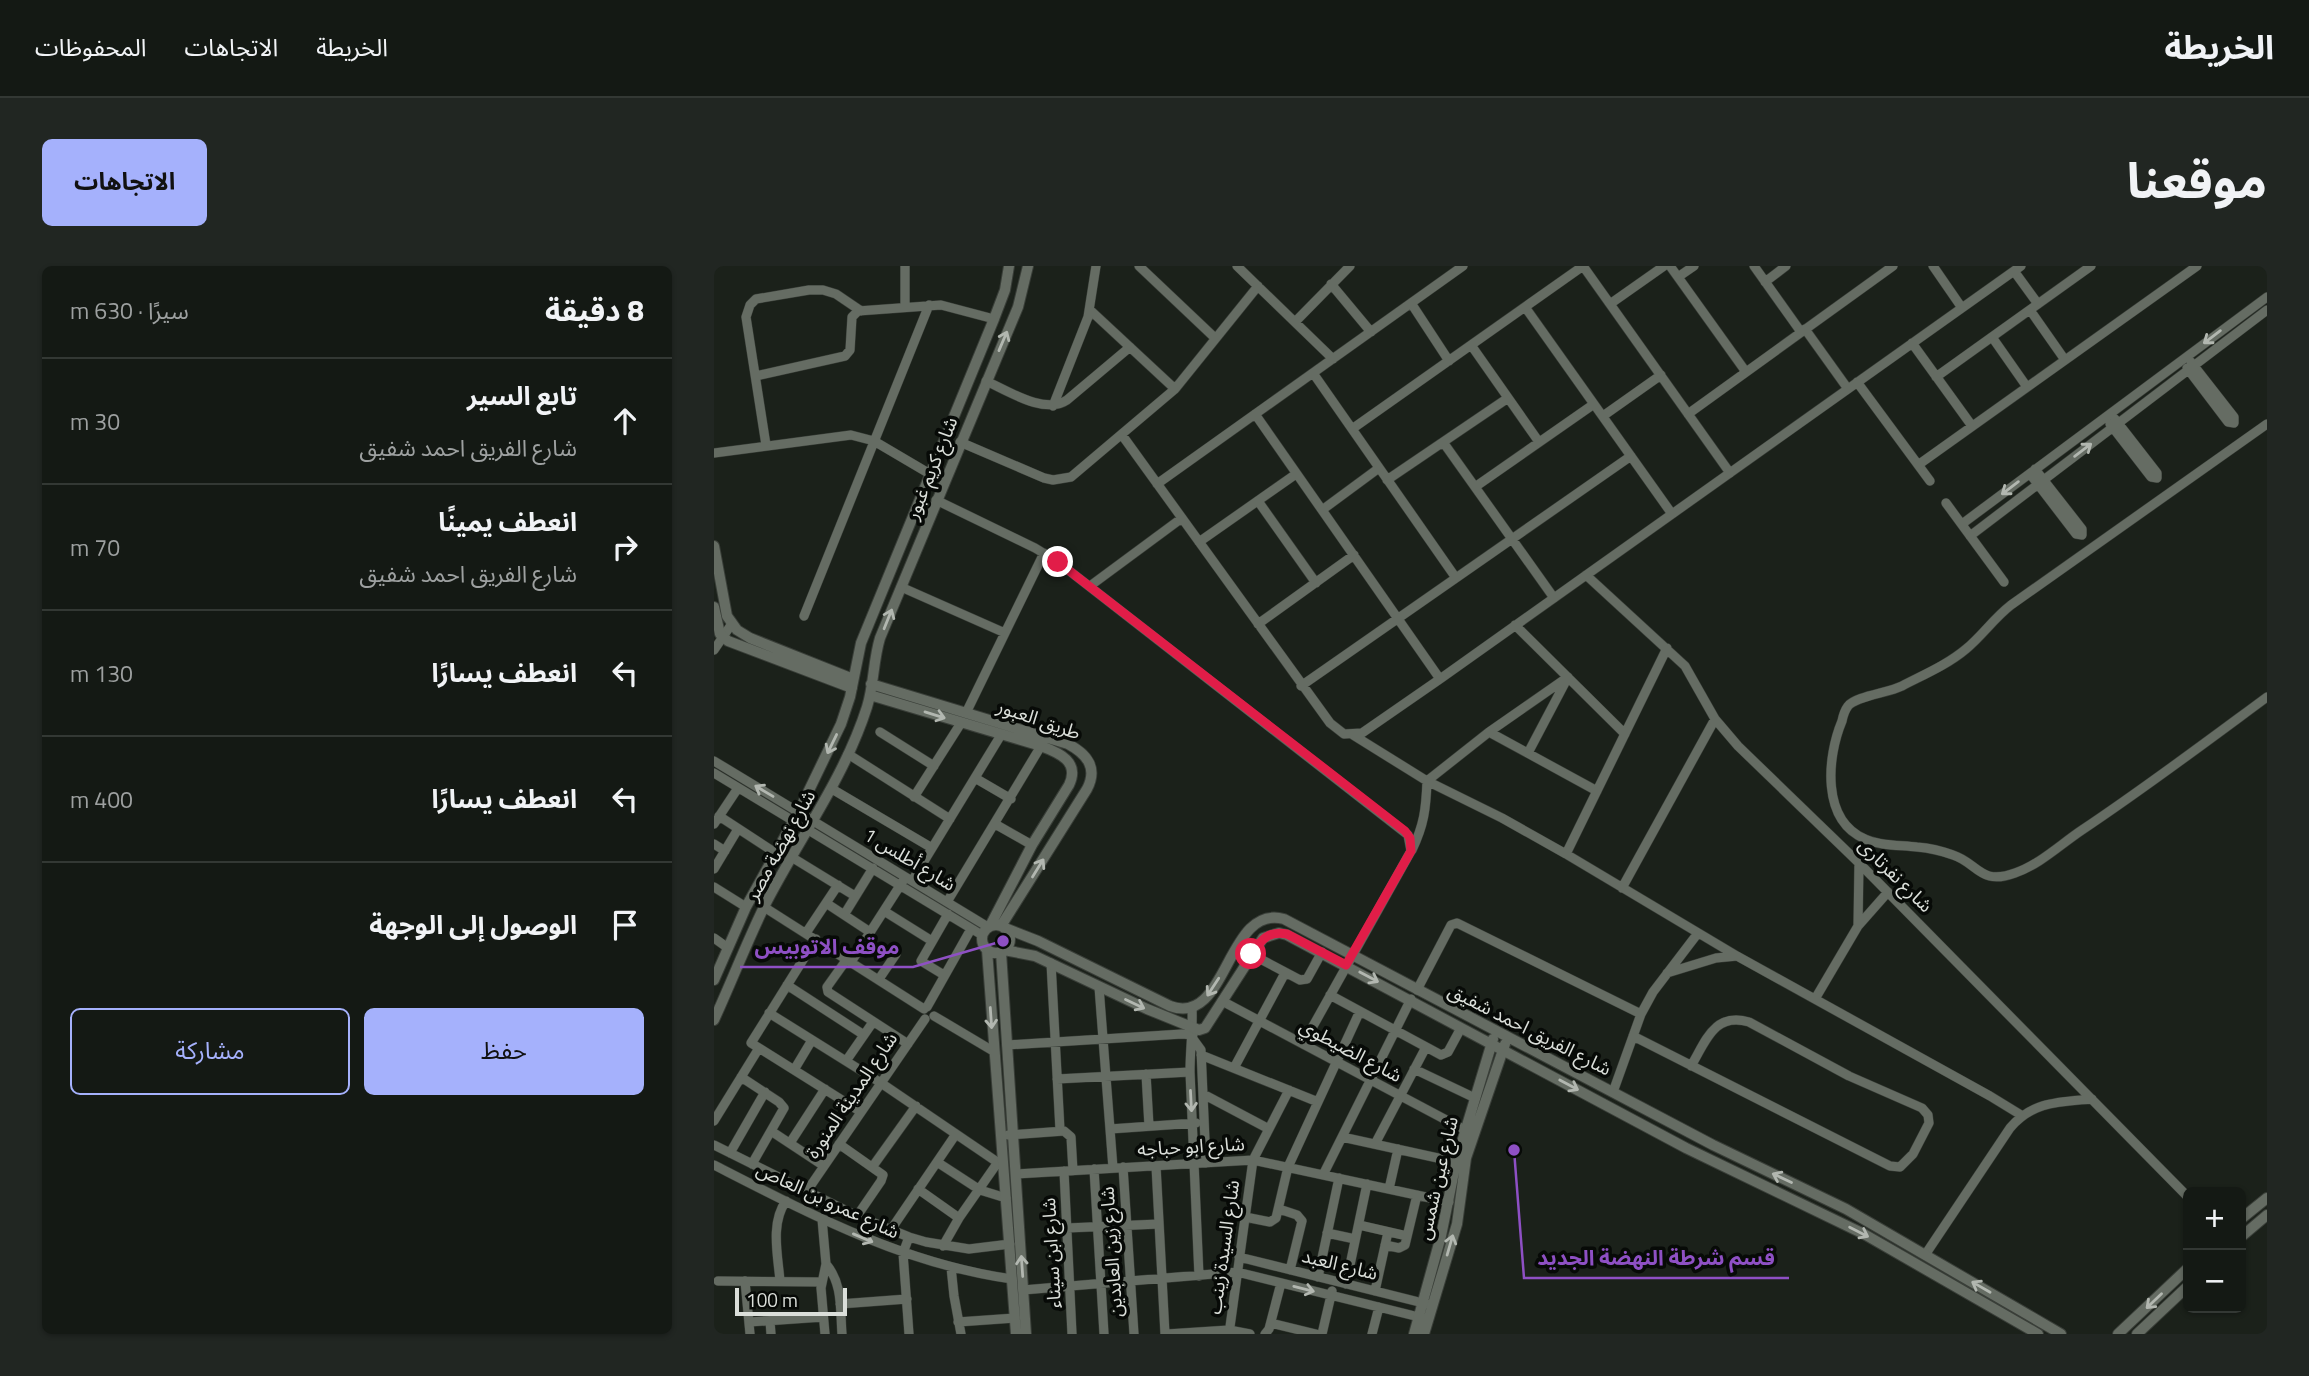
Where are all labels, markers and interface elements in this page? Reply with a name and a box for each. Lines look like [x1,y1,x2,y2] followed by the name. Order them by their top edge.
[2164,22,2274,72] text: الخريطة
[35,29,146,65] text: المحفوظات
[184,29,278,65] text: الاتجاهات
[316,29,388,65] text: الخريطة
[42,139,207,226] button: الاتجاهات
[2127,142,2267,217] text: موقعنا
[545,287,644,333] text: 8 دقيقة
[70,293,189,328] text: سيرًا · 630 m
[997,330,1010,352] one-way arrow
[2203,330,2222,345] one-way arrow
[467,376,577,415] text: تابع السير
[606,402,644,440] icon: ahead
[70,404,120,439] text: 30 m
[896,412,965,525] street label: شارع كريم غبور
[359,430,577,465] text: شارع الفريق احمد شفيق
[2073,442,2092,457] one-way arrow
[2001,480,2020,495] one-way arrow
[438,502,577,541] text: انعطف يمينًا
[606,528,644,566] icon: right
[70,530,120,565] text: 70 m
[1042,546,1073,577] route end
[359,556,577,591] text: شارع الفريق احمد شفيق
[882,608,895,630] one-way arrow
[432,653,577,692] text: انعطف يسارًا
[606,654,644,692] icon: left
[70,656,133,691] text: 130 m
[992,690,1085,746] street label: طريق العبور
[924,709,946,722] one-way arrow
[824,733,838,754] one-way arrow
[432,779,577,818] text: انعطف يسارًا
[606,780,644,818] icon: left
[70,782,133,817] text: 400 m
[754,783,774,797] one-way arrow
[737,784,822,906] street label: شارع نهضة مصر
[859,820,962,898] street label: شارع أطلس 1
[1852,831,1940,919] street label: شارع نفرتارى
[1031,859,1045,879] one-way arrow
[369,905,577,944] text: الوصول إلى الوجهة
[606,906,644,944] icon: arrive
[740,925,913,967] callout: موقف الاتوبيس
[755,930,899,962] text: موقف الاتوبيس
[1235,938,1266,969] route start
[1358,971,1379,984] one-way arrow
[1443,975,1617,1082] street label: شارع الفريق احمد شفيق
[1206,977,1220,996] one-way arrow
[1123,998,1145,1011] one-way arrow
[985,1006,998,1029] one-way arrow
[70,1008,350,1095] button: مشاركة
[364,1008,644,1095] button: حفظ
[1294,1010,1408,1090] street label: شارع الضيطوي
[797,1026,904,1164] street label: شارع المدينة المنورة
[1558,1079,1579,1093] one-way arrow
[1185,1089,1198,1112] one-way arrow
[1408,1113,1465,1242] street label: شارع عين شمس
[1136,1128,1245,1163] street label: شارع ابو حباجه
[752,1154,904,1245] street label: شارع عمرو بن العاص
[1771,1171,1793,1184] one-way arrow
[1199,1178,1246,1316] street label: شارع السيدة زينب
[1091,1186,1130,1318] street label: شارع زين العابدين
[2183,1187,2246,1313] map controls
[2183,1187,2246,1250] button: +
[1033,1197,1068,1309] street label: شارع ابن سيناء
[1849,1225,1869,1239] one-way arrow
[852,1232,873,1245] one-way arrow
[1445,1234,1458,1256] one-way arrow
[1524,1236,1789,1278] callout: قسم شرطة النهضة الجديد
[1299,1240,1381,1287] street label: شارع العبد
[1537,1241,1775,1273] text: قسم شرطة النهضة الجديد
[2183,1250,2246,1313] button: −
[1015,1255,1028,1278] one-way arrow
[1971,1280,1991,1294] one-way arrow
[1292,1283,1314,1296] one-way arrow
[735,1285,847,1317] scale bar
[746,1285,798,1314] text: 100 m
[2145,1293,2162,1310] one-way arrow

